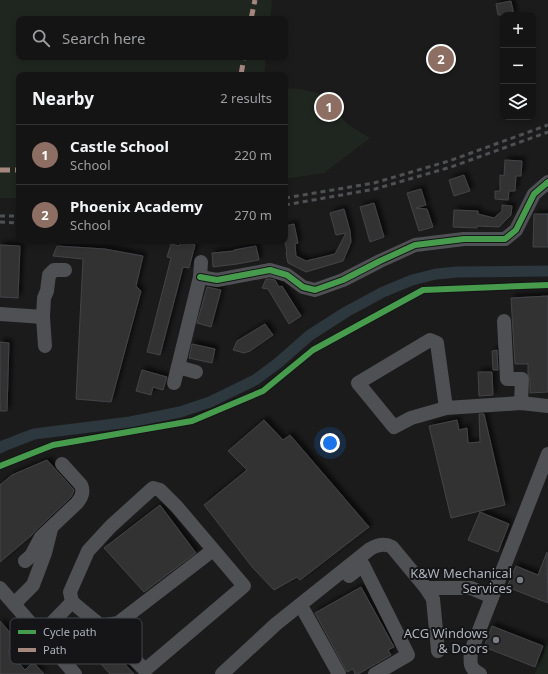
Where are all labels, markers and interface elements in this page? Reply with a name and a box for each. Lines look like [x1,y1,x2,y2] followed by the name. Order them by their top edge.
[500,12,536,120] map controls
[500,12,536,48] button: +
[16,16,288,60] search box
[30,27,52,49] icon: search
[62,28,145,48] text: Search here
[428,44,454,74] pin: 2
[500,48,536,84] button: −
[500,84,536,120] button: layers
[32,87,94,110] text: Nearby
[220,89,272,107] text: 2 results
[316,92,342,122] pin: 1
[70,136,169,156] text: Castle School
[41,146,49,164] text: 1
[234,146,272,164] text: 220 m
[70,156,111,174] text: School
[70,196,203,216] text: Phoenix Academy
[41,206,49,224] text: 2
[234,206,272,224] text: 270 m
[70,216,111,234] text: School
[320,433,340,453] your location
[410,564,512,597] place label: K&W Mechanical Services
[515,575,525,585] marker: K&W Mechanical Services
[10,618,142,664] legend
[43,624,96,639] text: Cycle path
[404,624,488,657] place label: ACG Windows & Doors
[491,635,501,645] marker: ACG Windows & Doors
[43,642,67,657] text: Path

